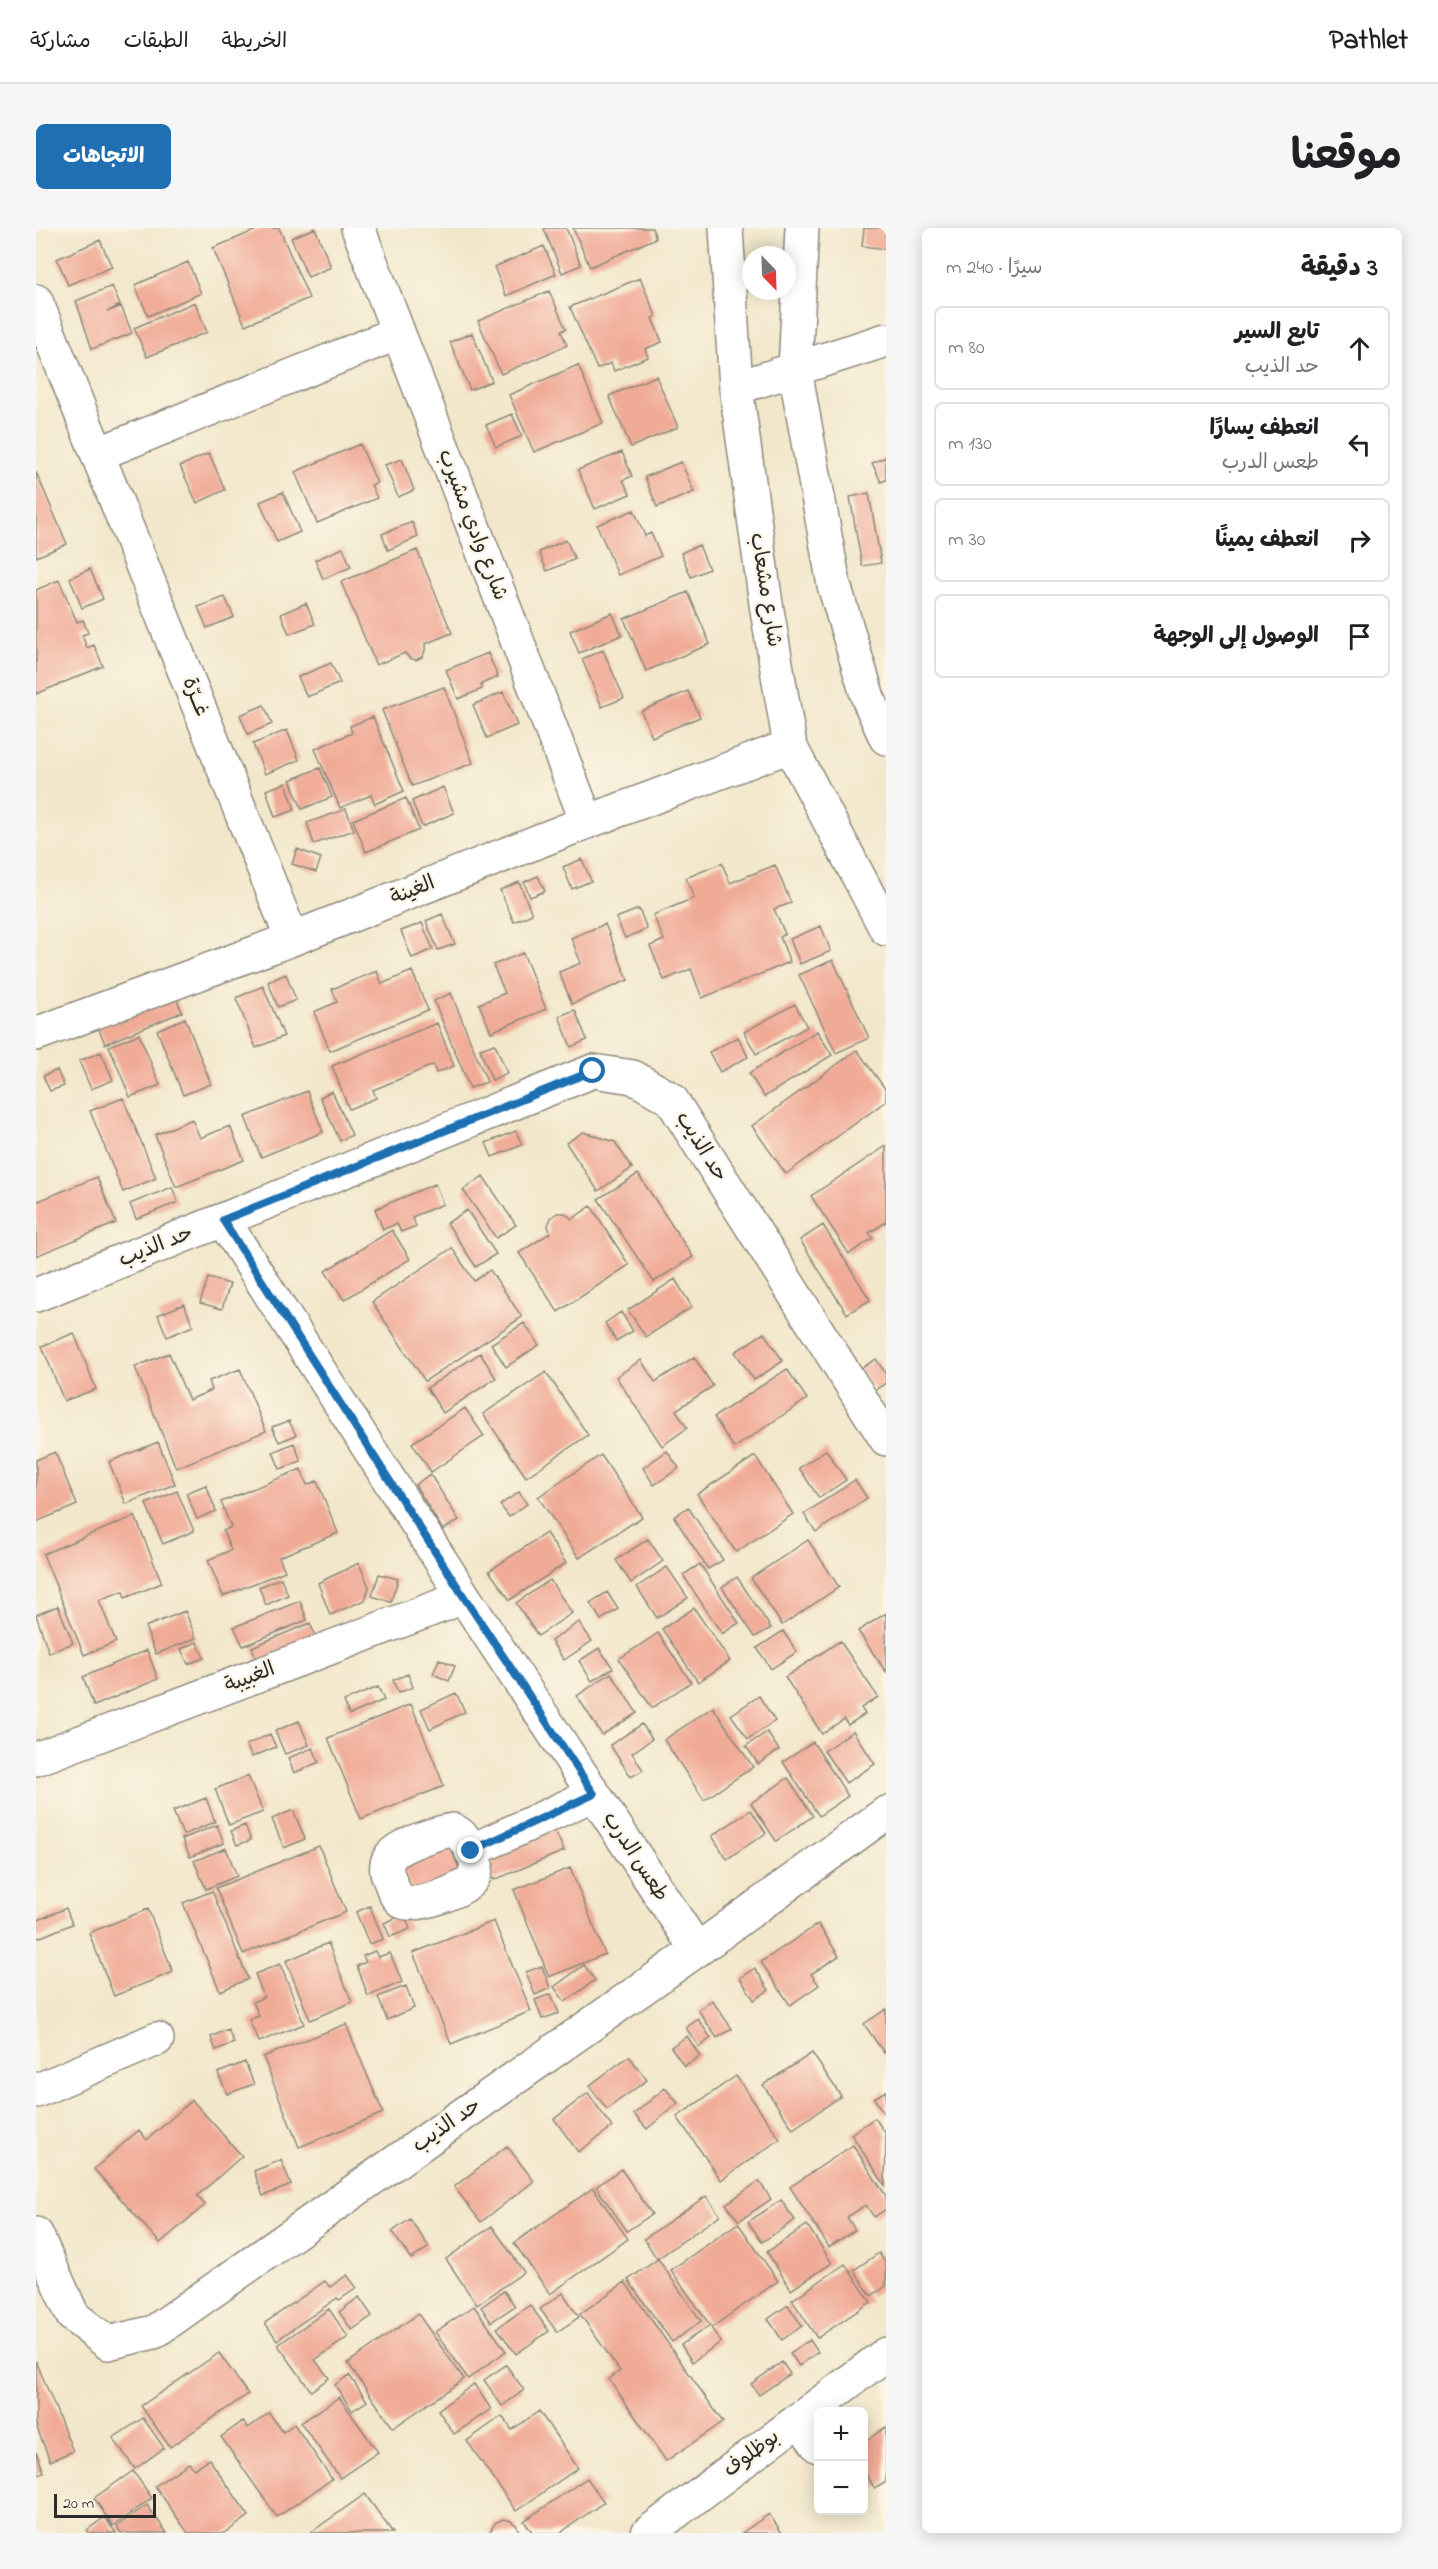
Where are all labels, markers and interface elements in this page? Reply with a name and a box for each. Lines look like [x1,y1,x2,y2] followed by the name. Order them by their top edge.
[1329,21,1408,62] text: Pathlet
[30,27,91,57] text: مشاركة
[124,27,189,57] text: الطبقات
[222,27,287,57] text: الخريطة
[36,124,171,189] button: الاتجاهات
[1291,127,1402,188] text: موقعنا
[742,246,796,300] north arrow
[1301,250,1378,288] text: 3 دقيقة
[946,254,1042,283] text: سيرًا · 240 m
[1235,317,1319,349] text: تابع السير
[1343,332,1376,365] icon: ahead
[948,334,985,363] text: 80 m
[1245,353,1319,382] text: حد الذيب
[1210,413,1319,445] text: انعطف يسارًا
[1343,428,1376,461] icon: left
[948,430,992,459] text: 130 m
[429,445,515,605] street label: شارع وادي مشيرب
[1222,449,1319,478] text: طعس الدرب
[1343,524,1376,557] icon: right
[1215,525,1319,557] text: انعطف يمينًا
[948,526,985,555] text: 30 m
[741,531,789,649] street label: شارع مشعاب
[1343,620,1376,653] icon: arrive
[1153,621,1319,653] text: الوصول إلى الوجهة
[174,673,216,721] street label: غــرّة
[386,868,440,914] street label: الغينة
[579,1057,605,1083] route start
[668,1106,734,1188] street label: حد الذيب
[114,1218,198,1276] street label: حد الذيب
[220,1655,280,1701] street label: الغبيبة
[595,1806,675,1908] street label: طعس الدرب
[457,1837,483,1863] route end
[406,2091,488,2161] street label: حد الذيب
[814,2407,868,2515] map controls
[814,2407,868,2461] button: +
[717,2423,787,2485] street label: بوظلوف
[814,2461,868,2515] button: −
[54,2491,156,2518] scale bar
[63,2492,94,2516] text: 20 m

